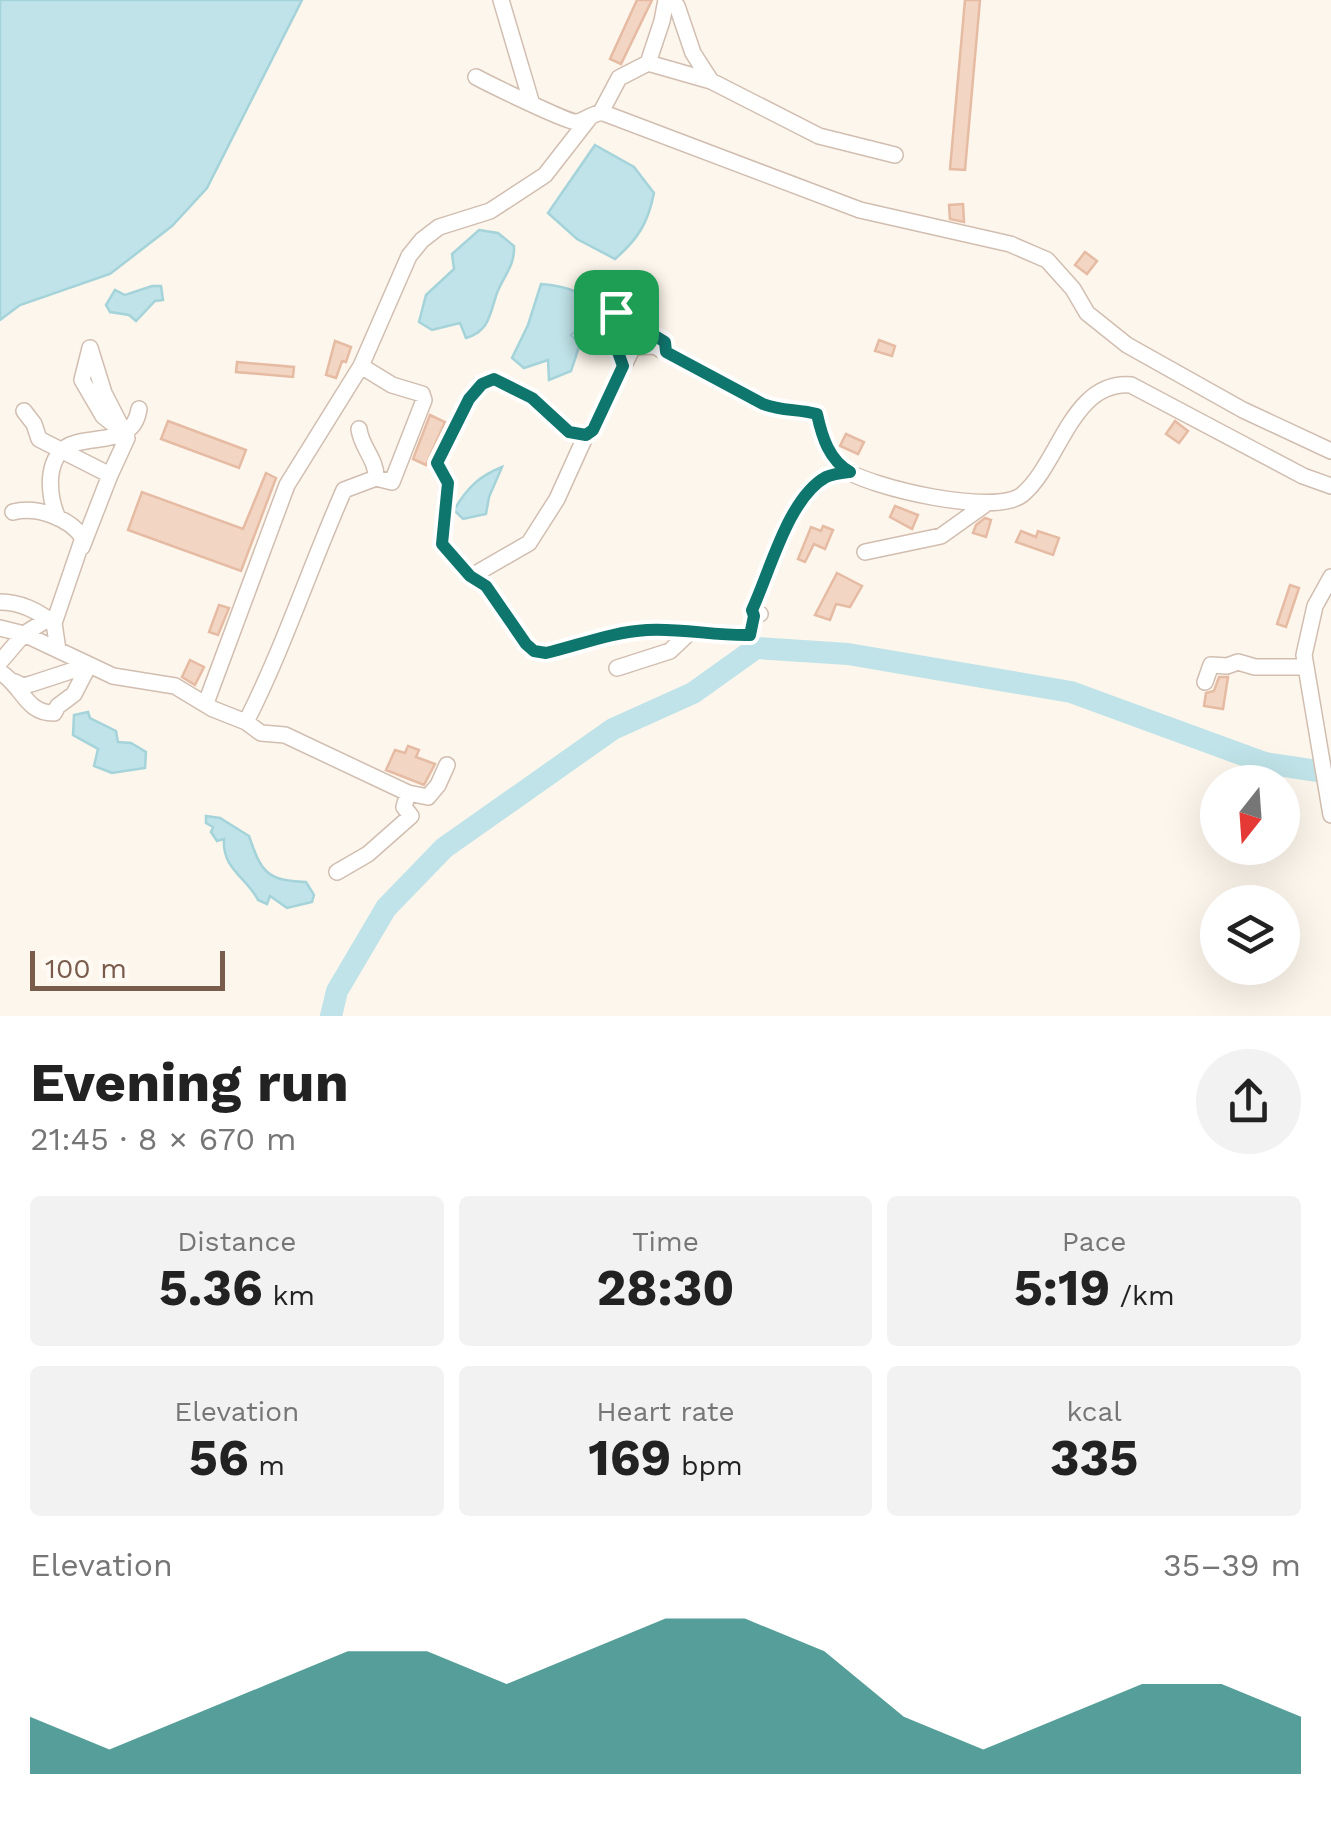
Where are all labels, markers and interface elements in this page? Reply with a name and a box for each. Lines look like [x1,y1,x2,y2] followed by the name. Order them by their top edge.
[574,270,659,355] pin
[589,285,644,340] icon: arrive
[1200,765,1300,865] north arrow
[1200,765,1300,985] map controls
[1200,885,1300,985] button: layers
[30,946,225,990] scale bar
[45,952,127,985] text: 100 m
[1196,1049,1301,1154] button: share
[30,1050,349,1114] text: Evening run
[30,1120,296,1158] text: 21:45 · 8 × 670 m
[177,1225,296,1258] text: Distance
[632,1225,699,1258] text: Time
[1062,1225,1127,1258] text: Pace
[159,1258,263,1317] text: 5.36
[596,1258,735,1317] text: 28:30
[1014,1258,1110,1317] text: 5:19
[263,1279,315,1312] text: km
[1110,1279,1175,1312] text: /km
[174,1395,299,1428] text: Elevation
[596,1395,735,1428] text: Heart rate
[1066,1395,1122,1428] text: kcal
[189,1428,249,1487] text: 56
[588,1428,671,1487] text: 169
[1050,1428,1138,1487] text: 335
[249,1449,285,1482] text: m
[671,1449,743,1482] text: bpm
[30,1546,173,1584] text: Elevation
[1163,1546,1301,1584] text: 35–39 m

